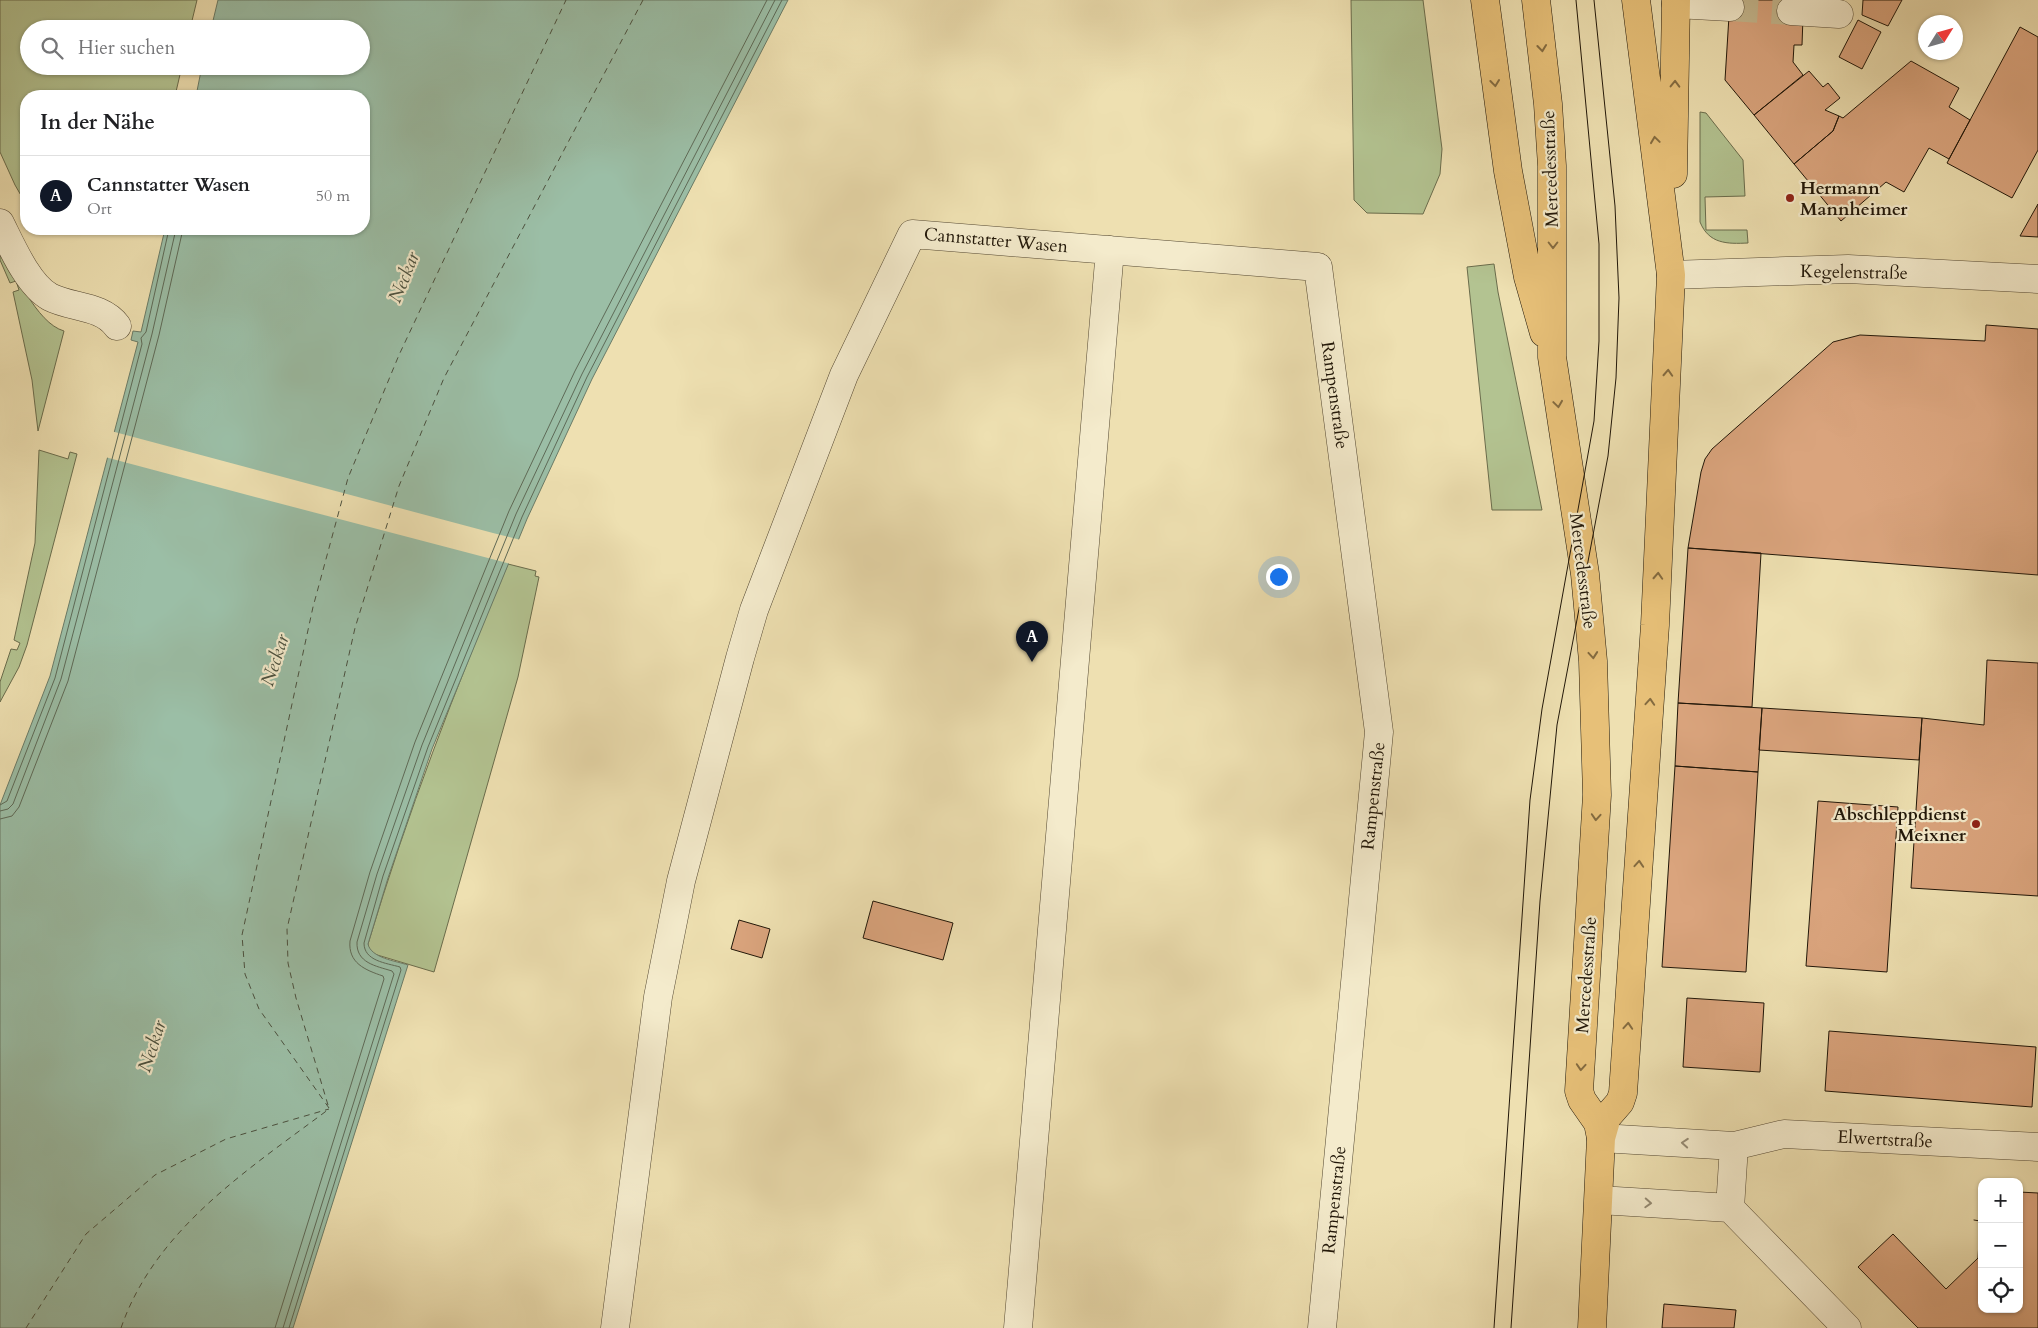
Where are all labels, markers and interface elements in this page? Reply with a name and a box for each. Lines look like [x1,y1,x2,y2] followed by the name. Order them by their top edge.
[1918,15,1963,60] north arrow
[20,20,370,75] search box
[38,34,66,62] icon: search
[78,35,175,61] text: Hier suchen
[1536,45,1547,53] one-way arrow
[1489,79,1500,87] one-way arrow
[1669,79,1680,87] one-way arrow
[40,108,155,137] text: In der Nähe
[1536,110,1565,228] street label: Mercedesstraße
[1650,136,1661,144] one-way arrow
[87,172,250,198] text: Cannstatter Wasen
[1800,176,1908,222] place label: Hermann Mannheimer
[50,185,62,207] text: A
[316,185,350,207] text: 50 m
[1784,192,1796,204] marker: Hermann Mannheimer
[87,198,112,220] text: Ort
[923,222,1070,259] street label: Cannstatter Wasen
[1548,242,1558,250] one-way arrow
[382,247,426,307] water label: Neckar
[1800,259,1908,286] street label: Kegelenstraße
[1315,340,1354,450] street label: Rampenstraße
[1662,369,1673,377] one-way arrow
[1552,400,1563,408] one-way arrow
[1563,512,1602,631] street label: Mercedesstraße
[1266,564,1292,590] your location
[1652,572,1663,580] one-way arrow
[1016,621,1048,662] pin: A
[254,630,296,689] water label: Neckar
[1587,651,1598,659] one-way arrow
[1644,698,1655,706] one-way arrow
[1355,741,1392,851] street label: Rampenstraße
[1833,802,1967,848] place label: Abschleppdienst Meixner
[1590,814,1601,822] one-way arrow
[1970,818,1982,830] marker: Abschleppdienst Meixner
[1633,860,1644,868] one-way arrow
[1570,916,1603,1034] street label: Mercedesstraße
[131,1016,173,1075] water label: Neckar
[1622,1022,1633,1030] one-way arrow
[1575,1063,1586,1071] one-way arrow
[1837,1125,1933,1154] street label: Elwertstraße
[1681,1138,1689,1149] one-way arrow
[1316,1145,1353,1255] street label: Rampenstraße
[1978,1178,2023,1313] map controls
[1978,1178,2023,1223] button: +
[1644,1197,1652,1208] one-way arrow
[1978,1223,2023,1268] button: −
[1978,1268,2023,1313] button: locate

